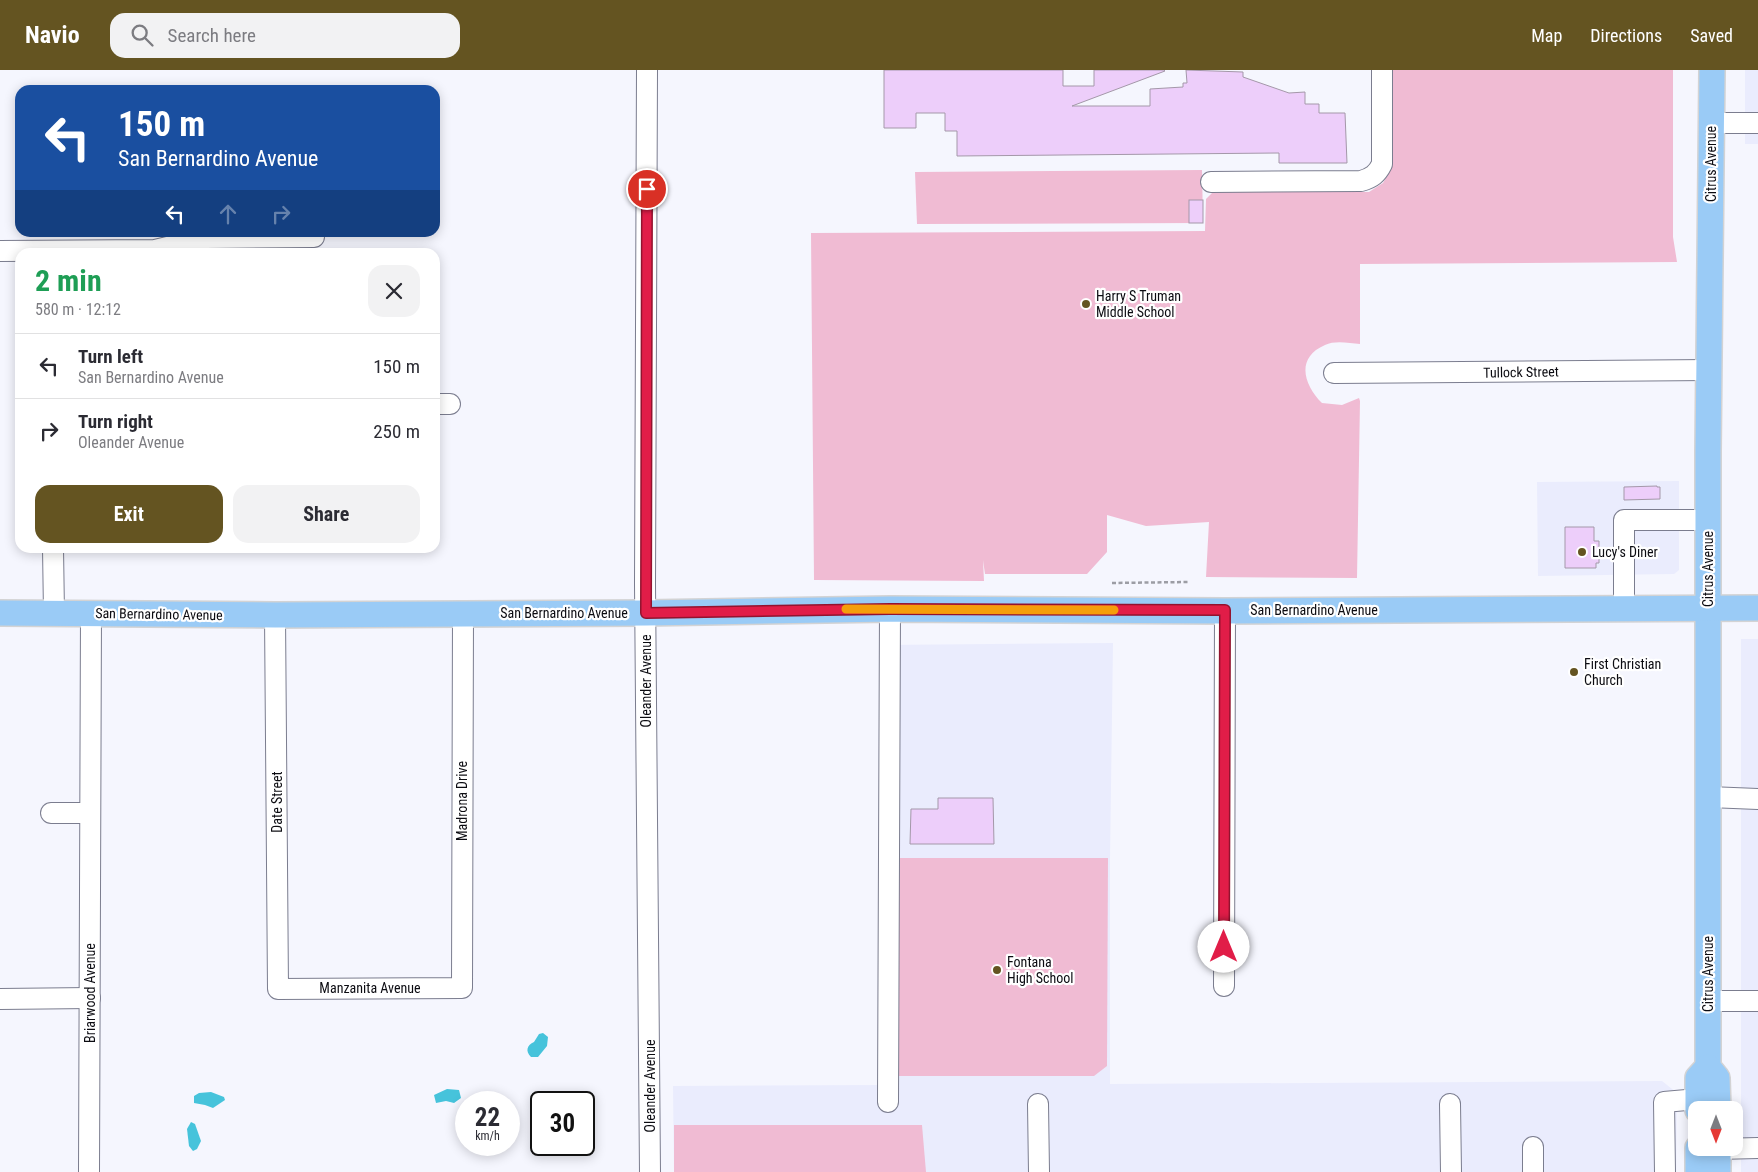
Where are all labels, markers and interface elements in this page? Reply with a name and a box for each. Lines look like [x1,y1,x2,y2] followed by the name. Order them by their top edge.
[110,13,460,58] search box
[25,21,80,49] text: Navio
[128,21,156,49] icon: search
[168,24,256,47] text: Search here
[1531,25,1562,46] text: Map
[1590,25,1662,46] text: Directions
[1690,25,1733,46] text: Saved
[118,104,205,145] text: 150 m
[35,105,100,170] icon: left
[1703,125,1719,202] street label: Citrus Avenue
[118,146,318,171] text: San Bernardino Avenue
[626,168,668,210] pin
[633,175,661,203] icon: arrive
[161,200,189,228] icon: left
[214,200,242,228] icon: ahead
[267,200,295,228] icon: right
[35,263,102,298] text: 2 min
[368,265,420,317] button: close
[1096,288,1181,320] place label: Harry S Truman Middle School
[1080,298,1092,310] marker: Harry S Truman Middle School
[35,300,121,319] text: 580 m · 12:12
[78,345,143,368] text: Turn left
[35,352,63,380] icon: left
[373,355,420,378] text: 150 m
[1483,363,1559,381] street label: Tullock Street
[78,368,224,387] text: San Bernardino Avenue
[78,410,153,433] text: Turn right
[35,417,63,445] icon: right
[373,420,420,443] text: 250 m
[78,433,184,452] text: Oleander Avenue
[35,485,223,543] button: Exit
[233,485,420,543] button: Share
[1700,530,1716,607] street label: Citrus Avenue
[1592,544,1658,560] place label: Lucy's Diner
[1576,546,1588,558] marker: Lucy's Diner
[1250,602,1378,618] street label: San Bernardino Avenue
[95,605,223,623] street label: San Bernardino Avenue
[500,605,628,621] street label: San Bernardino Avenue
[638,634,654,727] street label: Oleander Avenue
[1584,656,1661,688] place label: First Christian Church
[1568,666,1580,678] marker: First Christian Church
[454,761,470,841] street label: Madrona Drive
[269,771,285,833] street label: Date Street
[1197,920,1249,972] position arrow
[1700,935,1716,1012] street label: Citrus Avenue
[82,943,98,1043] street label: Briarwood Avenue
[1007,954,1074,986] place label: Fontana High School
[991,964,1003,976] marker: Fontana High School
[319,980,421,996] street label: Manzanita Avenue
[642,1039,658,1132] street label: Oleander Avenue
[530,1091,595,1156] speed limit sign: 30
[1688,1101,1742,1156] north arrow
[1688,1101,1743,1156] map controls
[475,1103,500,1132] text: 22
[475,1129,500,1143] text: km/h

